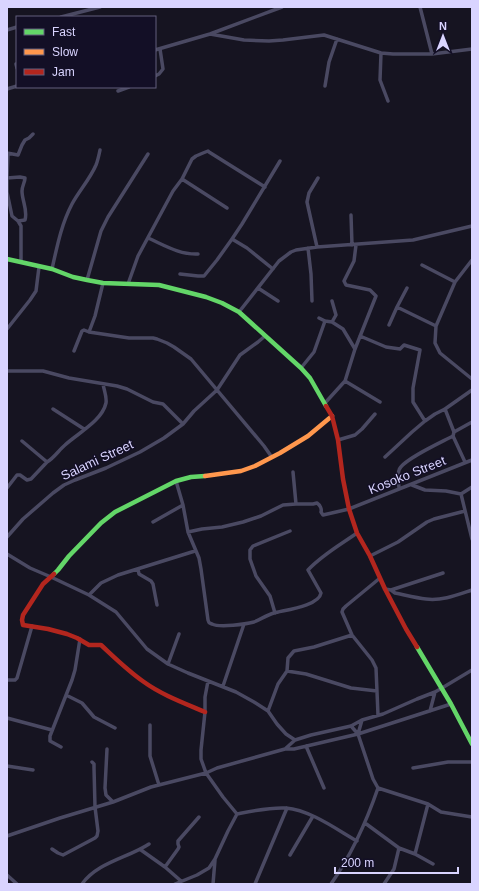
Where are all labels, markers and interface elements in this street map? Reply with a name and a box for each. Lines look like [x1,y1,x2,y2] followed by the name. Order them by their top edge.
[16,16,156,88] legend
[423,16,463,56] north arrow
[439,20,447,32] text: N
[52,25,76,39] text: Fast
[52,45,78,59] text: Slow
[52,65,75,79] text: Jam
[58,437,136,483] street label: Salami Street
[366,453,448,497] street label: Kosoko Street
[335,849,458,875] scale bar
[341,856,374,870] text: 200 m

